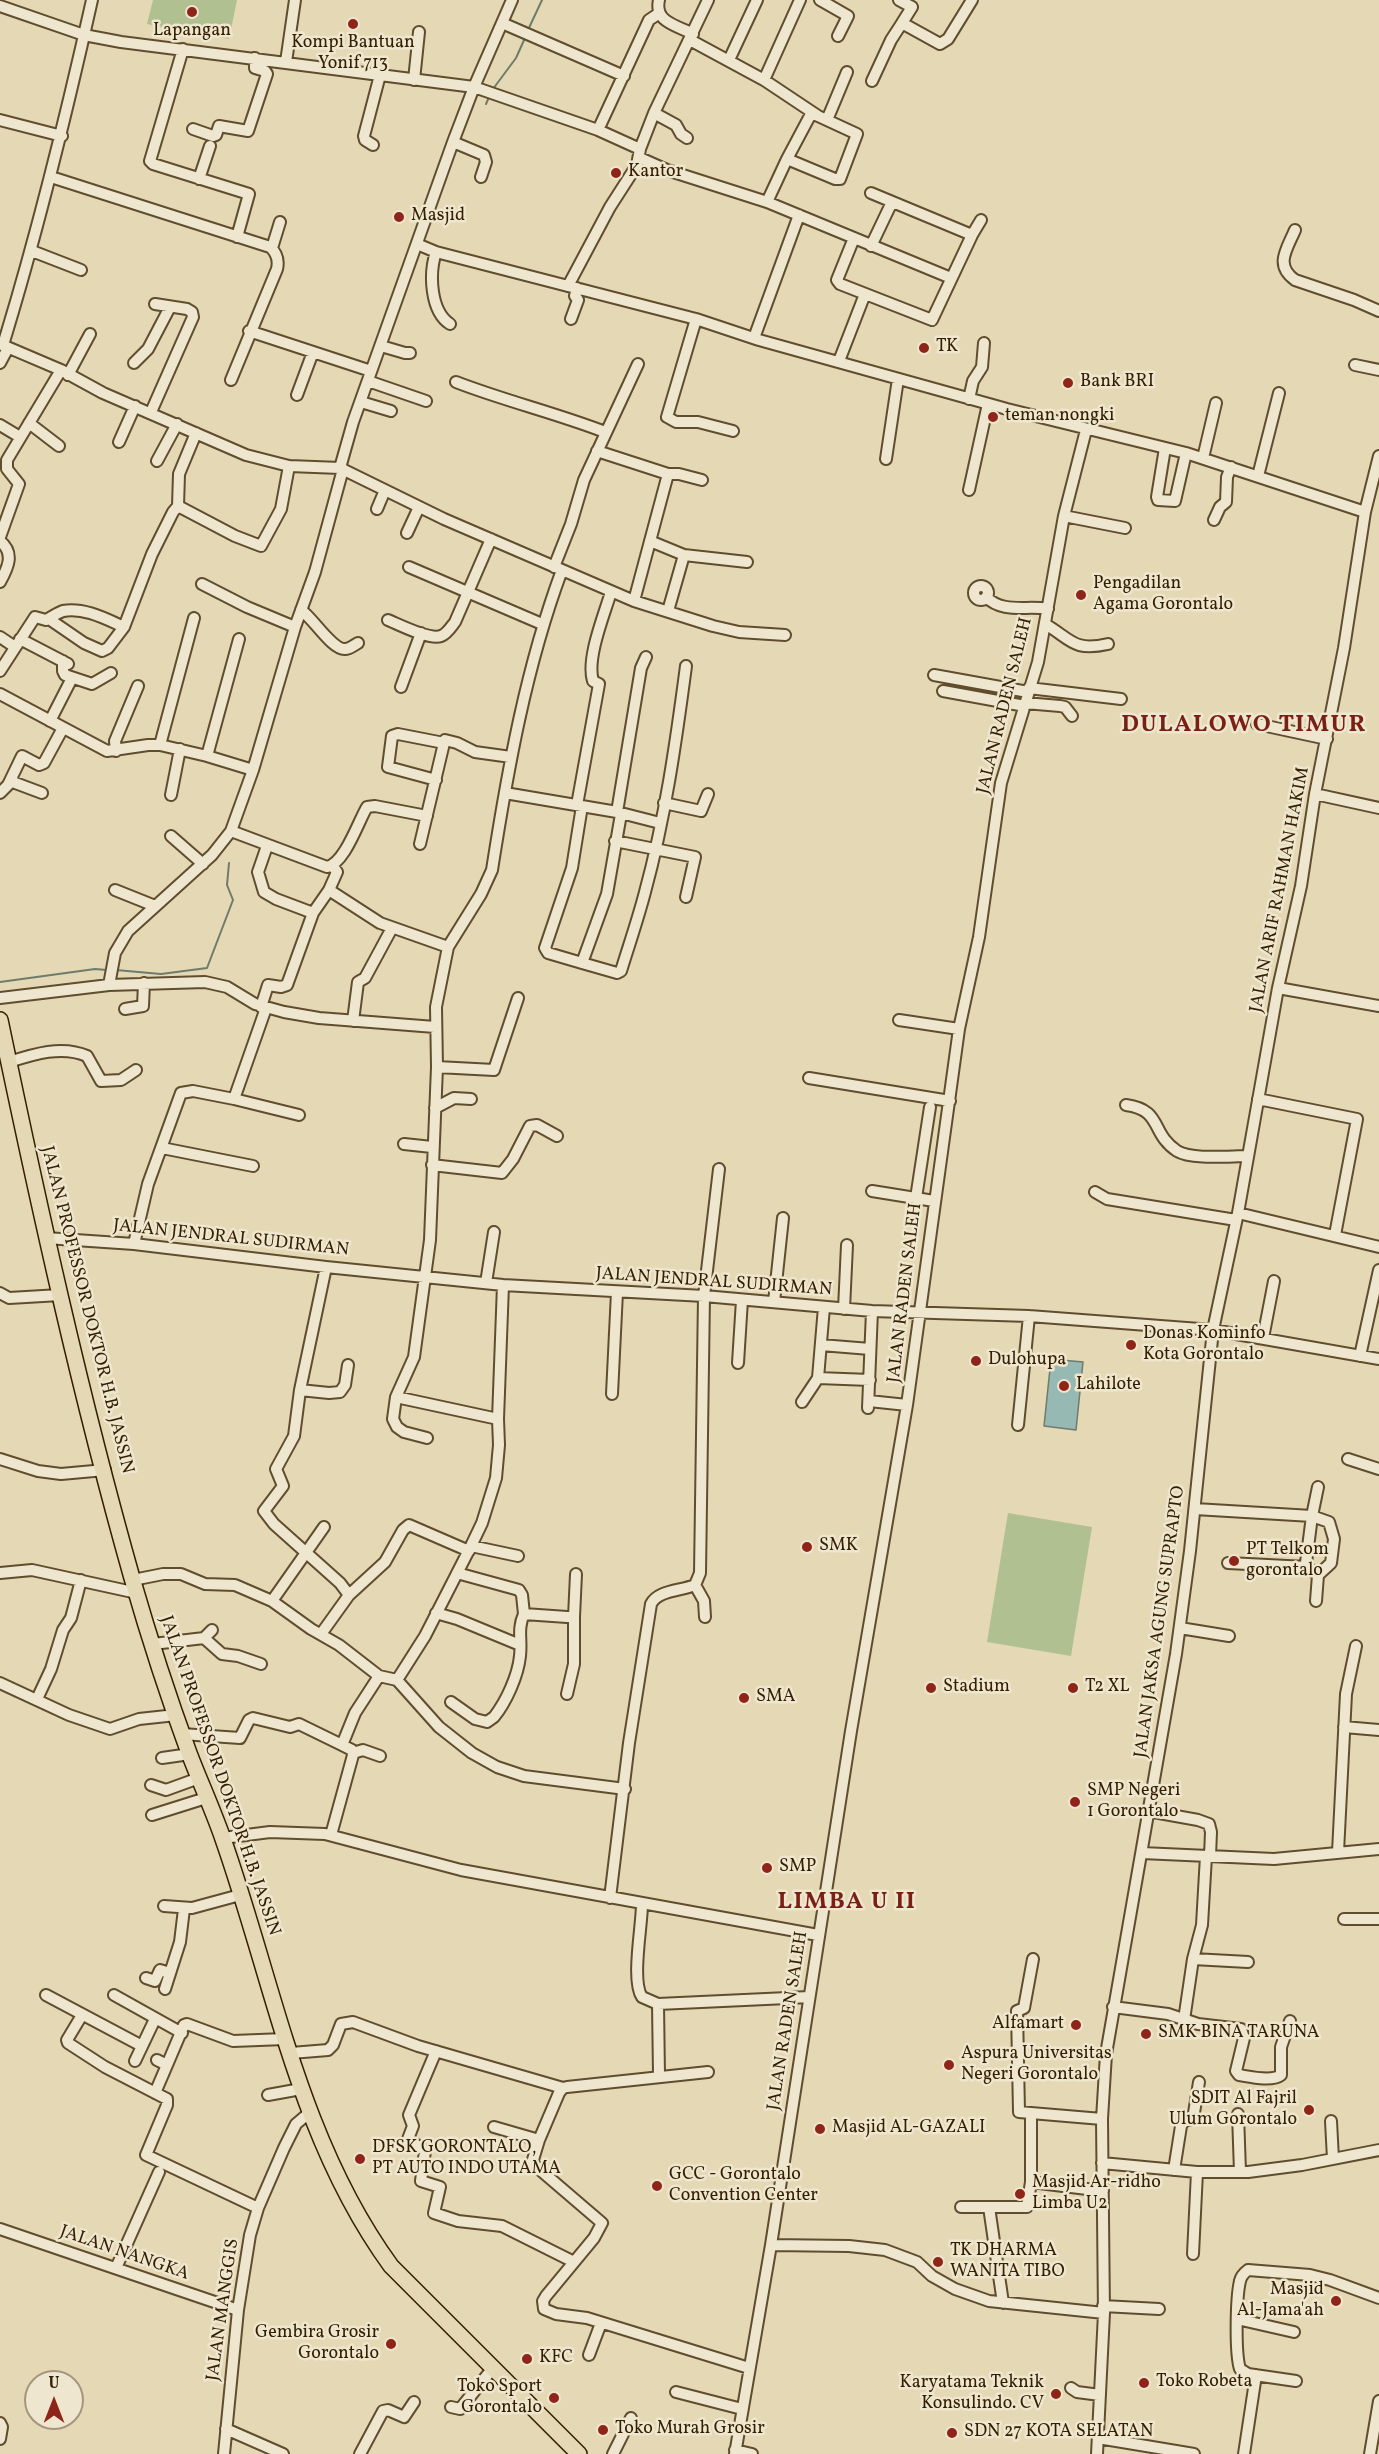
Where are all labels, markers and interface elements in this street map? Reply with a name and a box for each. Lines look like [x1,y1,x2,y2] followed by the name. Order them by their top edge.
[185,5,199,19] marker: Lapangan
[346,17,360,31] marker: Kompi Bantuan Yonif 713
[153,21,231,43] place label: Lapangan
[291,33,415,76] place label: Kompi Bantuan Yonif 713
[628,162,683,184] place label: Kantor
[609,166,623,180] marker: Kantor
[411,206,465,228] place label: Masjid
[392,210,406,224] marker: Masjid
[936,337,958,359] place label: TK
[917,341,931,355] marker: TK
[1080,372,1154,394] place label: Bank BRI
[1061,376,1075,390] marker: Bank BRI
[1005,406,1114,428] place label: teman nongki
[986,410,1000,424] marker: teman nongki
[1093,574,1233,616] place label: Pengadilan Agama Gorontalo
[1074,588,1088,602] marker: Pengadilan Agama Gorontalo
[974,615,1038,797] street label: JALAN RADEN SALEH
[1121,713,1367,741] district label: DULALOWO TIMUR
[1247,765,1315,1015] street label: JALAN ARIF RAHMAN HAKIM
[35,1144,137,1476] street label: JALAN PROFESSOR DOKTOR H.B. JASSIN
[884,1202,928,1384] street label: JALAN RADEN SALEH
[112,1216,350,1262] street label: JALAN JENDRAL SUDIRMAN
[595,1264,833,1302] street label: JALAN JENDRAL SUDIRMAN
[1143,1324,1266,1366] place label: Donas Kominfo Kota Gorontalo
[1124,1338,1138,1352] marker: Donas Kominfo Kota Gorontalo
[988,1350,1066,1372] place label: Dulohupa
[969,1354,983,1368] marker: Dulohupa
[1076,1375,1141,1397] place label: Lahilote
[1057,1379,1071,1393] marker: Lahilote
[1131,1485,1191,1759] street label: JALAN JAKSA AGUNG SUPRAPTO
[819,1536,858,1558] place label: SMK
[800,1540,814,1554] marker: SMK
[1246,1540,1329,1582] place label: PT Telkom gorontalo
[1227,1554,1241,1568] marker: PT Telkom gorontalo
[154,1613,284,1939] street label: JALAN PROFESSOR DOKTOR H.B. JASSIN
[943,1677,1010,1699] place label: Stadium
[1085,1677,1130,1699] place label: T2 XL
[924,1681,938,1695] marker: Stadium
[1066,1681,1080,1695] marker: T2 XL
[756,1687,795,1709] place label: SMA
[737,1691,751,1705] marker: SMA
[1087,1781,1180,1824] place label: SMP Negeri 1 Gorontalo
[1068,1795,1082,1809] marker: SMP Negeri 1 Gorontalo
[779,1857,816,1879] place label: SMP
[760,1861,774,1875] marker: SMP
[778,1890,916,1918] district label: LIMBA U II
[764,1930,814,2112] street label: JALAN RADEN SALEH
[992,2014,1064,2036] place label: Alfamart
[1069,2018,1083,2032] marker: Alfamart
[1158,2023,1319,2045] place label: SMK BINA TARUNA
[1139,2027,1153,2041] marker: SMK BINA TARUNA
[961,2044,1112,2086] place label: Aspura Universitas Negeri Gorontalo
[942,2058,956,2072] marker: Aspura Universitas Negeri Gorontalo
[1169,2089,1297,2132] place label: SDIT Al Fajril Ulum Gorontalo
[1302,2103,1316,2117] marker: SDIT Al Fajril Ulum Gorontalo
[832,2118,985,2140] place label: Masjid AL-GAZALI
[813,2122,827,2136] marker: Masjid AL-GAZALI
[372,2138,561,2180] place label: DFSK GORONTALO, PT AUTO INDO UTAMA
[353,2152,367,2166] marker: DFSK GORONTALO, PT AUTO INDO UTAMA
[669,2165,818,2208] place label: GCC - Gorontalo Convention Center
[1032,2173,1161,2216] place label: Masjid Ar-ridho Limba U2
[650,2179,664,2193] marker: GCC - Gorontalo Convention Center
[1013,2187,1027,2201] marker: Masjid Ar-ridho Limba U2
[56,2222,192,2286] street label: JALAN NANGKA
[203,2237,245,2383] street label: JALAN MANGGIS
[950,2241,1065,2284] place label: TK DHARMA WANITA TIBO
[931,2255,945,2269] marker: TK DHARMA WANITA TIBO
[1237,2280,1324,2322] place label: Masjid Al-Jama'ah
[1329,2294,1343,2308] marker: Masjid Al-Jama'ah
[255,2323,379,2366] place label: Gembira Grosir Gorontalo
[384,2337,398,2351] marker: Gembira Grosir Gorontalo
[539,2348,573,2370] place label: KFC
[520,2352,534,2366] marker: KFC
[24,2370,84,2430] north arrow
[1156,2372,1252,2394] place label: Toko Robeta
[49,2373,59,2395] text: U
[899,2373,1044,2416] place label: Karyatama Teknik Konsulindo. CV
[1137,2376,1151,2390] marker: Toko Robeta
[457,2377,542,2420] place label: Toko Sport Gorontalo
[1049,2387,1063,2401] marker: Karyatama Teknik Konsulindo. CV
[547,2391,561,2405] marker: Toko Sport Gorontalo
[615,2419,765,2441] place label: Toko Murah Grosir
[964,2422,1153,2444] place label: SDN 27 KOTA SELATAN
[596,2423,610,2437] marker: Toko Murah Grosir
[945,2426,959,2440] marker: SDN 27 KOTA SELATAN

